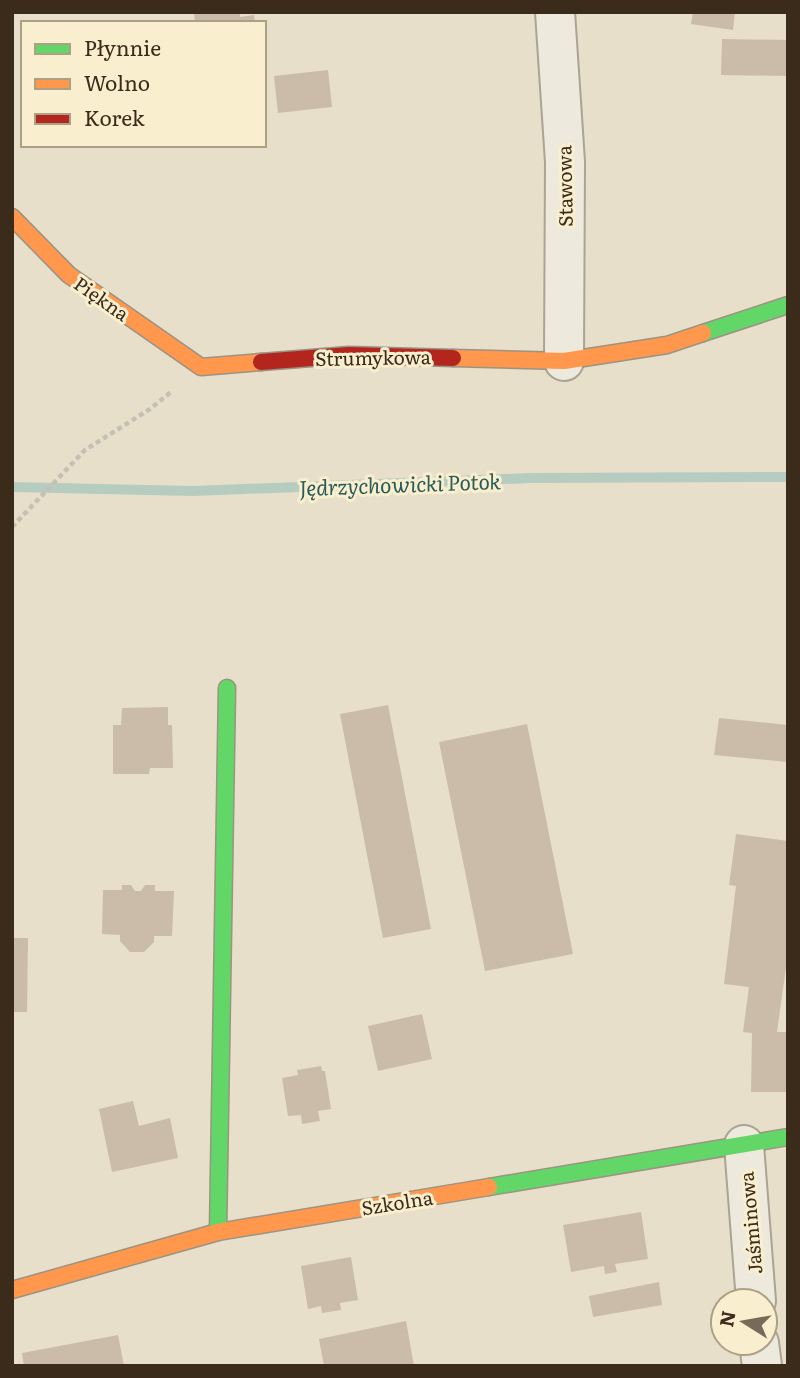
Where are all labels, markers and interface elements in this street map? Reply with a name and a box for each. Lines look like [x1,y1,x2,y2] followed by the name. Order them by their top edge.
[21,21,266,147] legend
[84,31,161,62] text: Płynnie
[84,66,150,97] text: Wolno
[84,101,145,132] text: Korek
[549,144,579,227] street label: Stawowa
[69,269,136,328] street label: Piękna
[315,342,432,372] street label: Strumykowa
[299,464,502,502] water label: Jędrzychowicki Potok
[731,1170,768,1276] street label: Jaśminowa
[359,1182,435,1221] street label: Szkolna
[709,1287,779,1357] north arrow
[711,1308,742,1329] text: N

